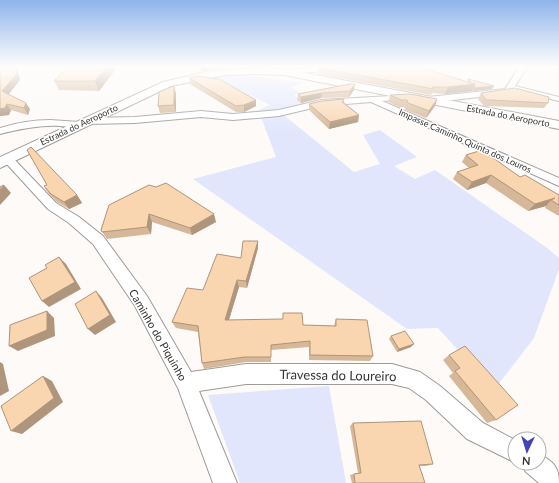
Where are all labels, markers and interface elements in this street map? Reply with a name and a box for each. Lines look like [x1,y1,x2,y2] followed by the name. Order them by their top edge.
[38,102,119,147] street label: Estrada do Aeroporto
[466,102,551,129] street label: Estrada do Aeroporto
[397,106,533,175] street label: Impasse Caminho Quinta dos Louros
[127,287,190,383] street label: Caminho do Piquinho
[280,366,396,384] street label: Travessa do Loureiro
[507,431,547,471] north arrow
[522,455,531,468] text: N

